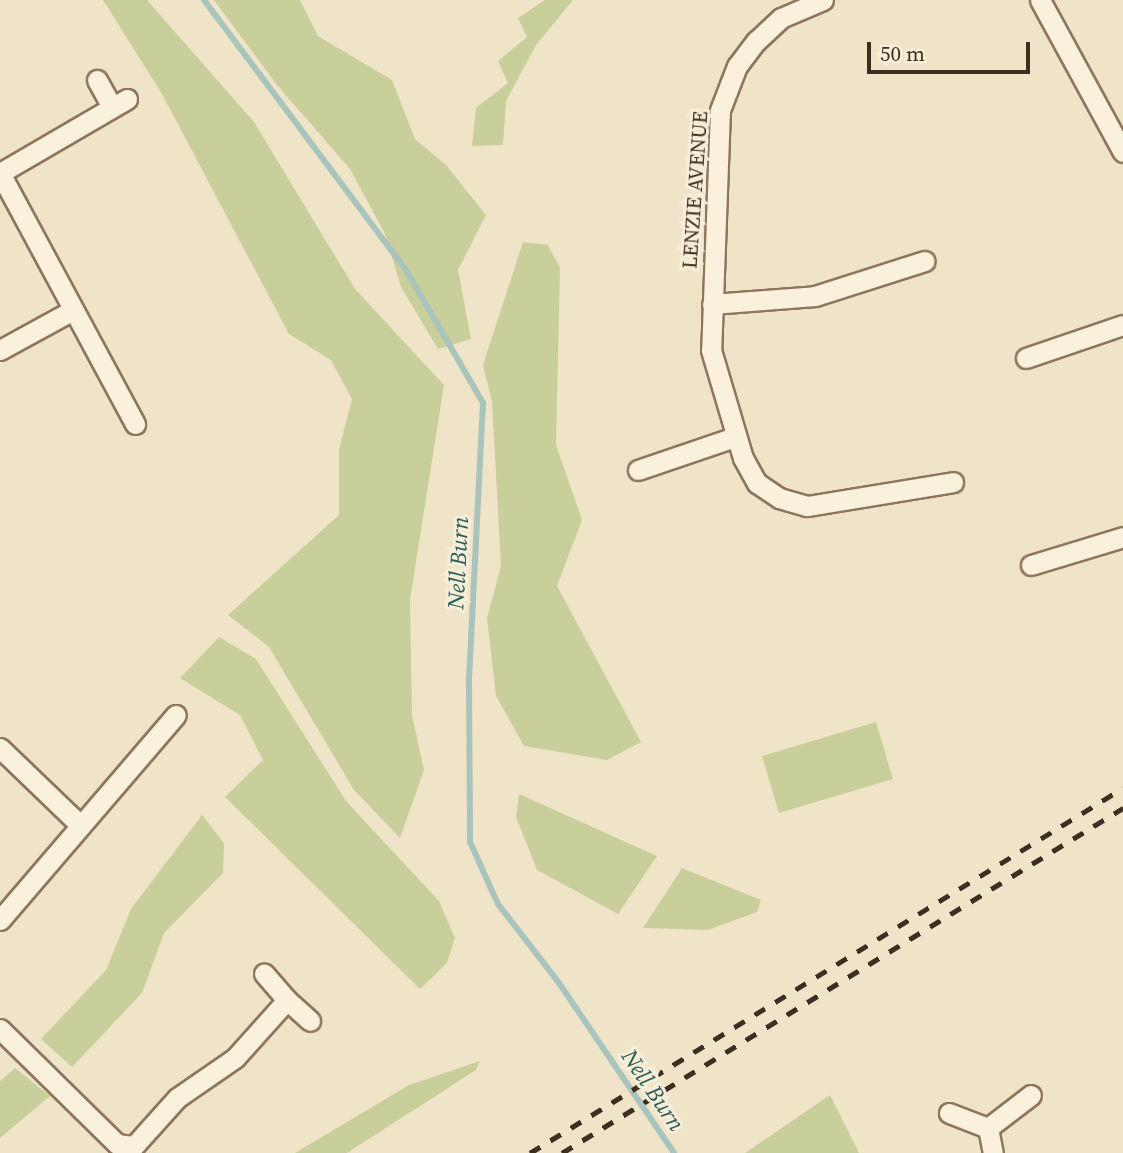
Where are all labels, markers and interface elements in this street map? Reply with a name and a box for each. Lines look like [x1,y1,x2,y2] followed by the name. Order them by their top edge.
[871,28,1034,72] scale bar
[880,39,925,68] text: 50 m
[677,110,713,270] street label: LENZIE AVENUE
[442,516,474,610] water label: Nell Burn
[616,1044,690,1136] water label: Nell Burn

